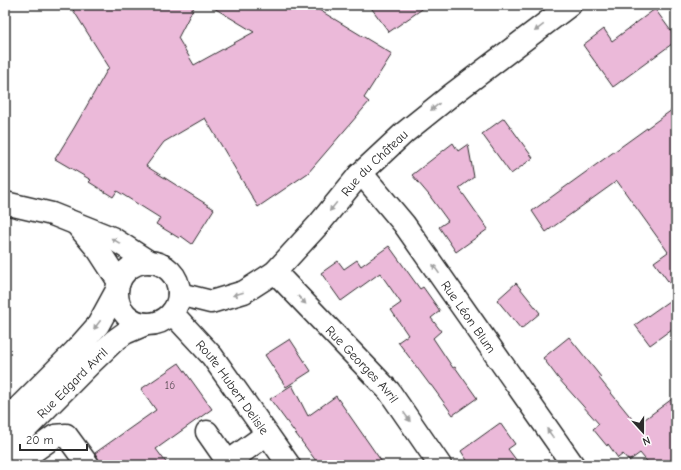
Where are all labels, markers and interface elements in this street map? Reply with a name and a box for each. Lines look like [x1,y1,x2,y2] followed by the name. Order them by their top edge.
[533,24,544,32] one-way arrow
[430,103,441,111] one-way arrow
[338,127,411,199] street label: Rue du Château
[328,202,337,213] one-way arrow
[111,237,121,245] one-way arrow
[432,264,440,274] one-way arrow
[438,278,499,356] street label: Rue Léon Blum
[231,291,243,297] one-way arrow
[297,295,307,305] one-way arrow
[93,320,101,331] one-way arrow
[323,323,402,406] street label: Rue Georges Avril
[193,337,272,438] street label: Route Hubert Delisle
[34,344,111,421] street label: Rue Edgard Avril
[165,379,175,392] house number: 16
[403,412,411,423] one-way arrow
[623,412,663,452] north arrow
[20,426,87,452] scale bar
[546,428,554,438] one-way arrow
[26,433,54,447] text: 20 m
[641,434,652,448] text: N

